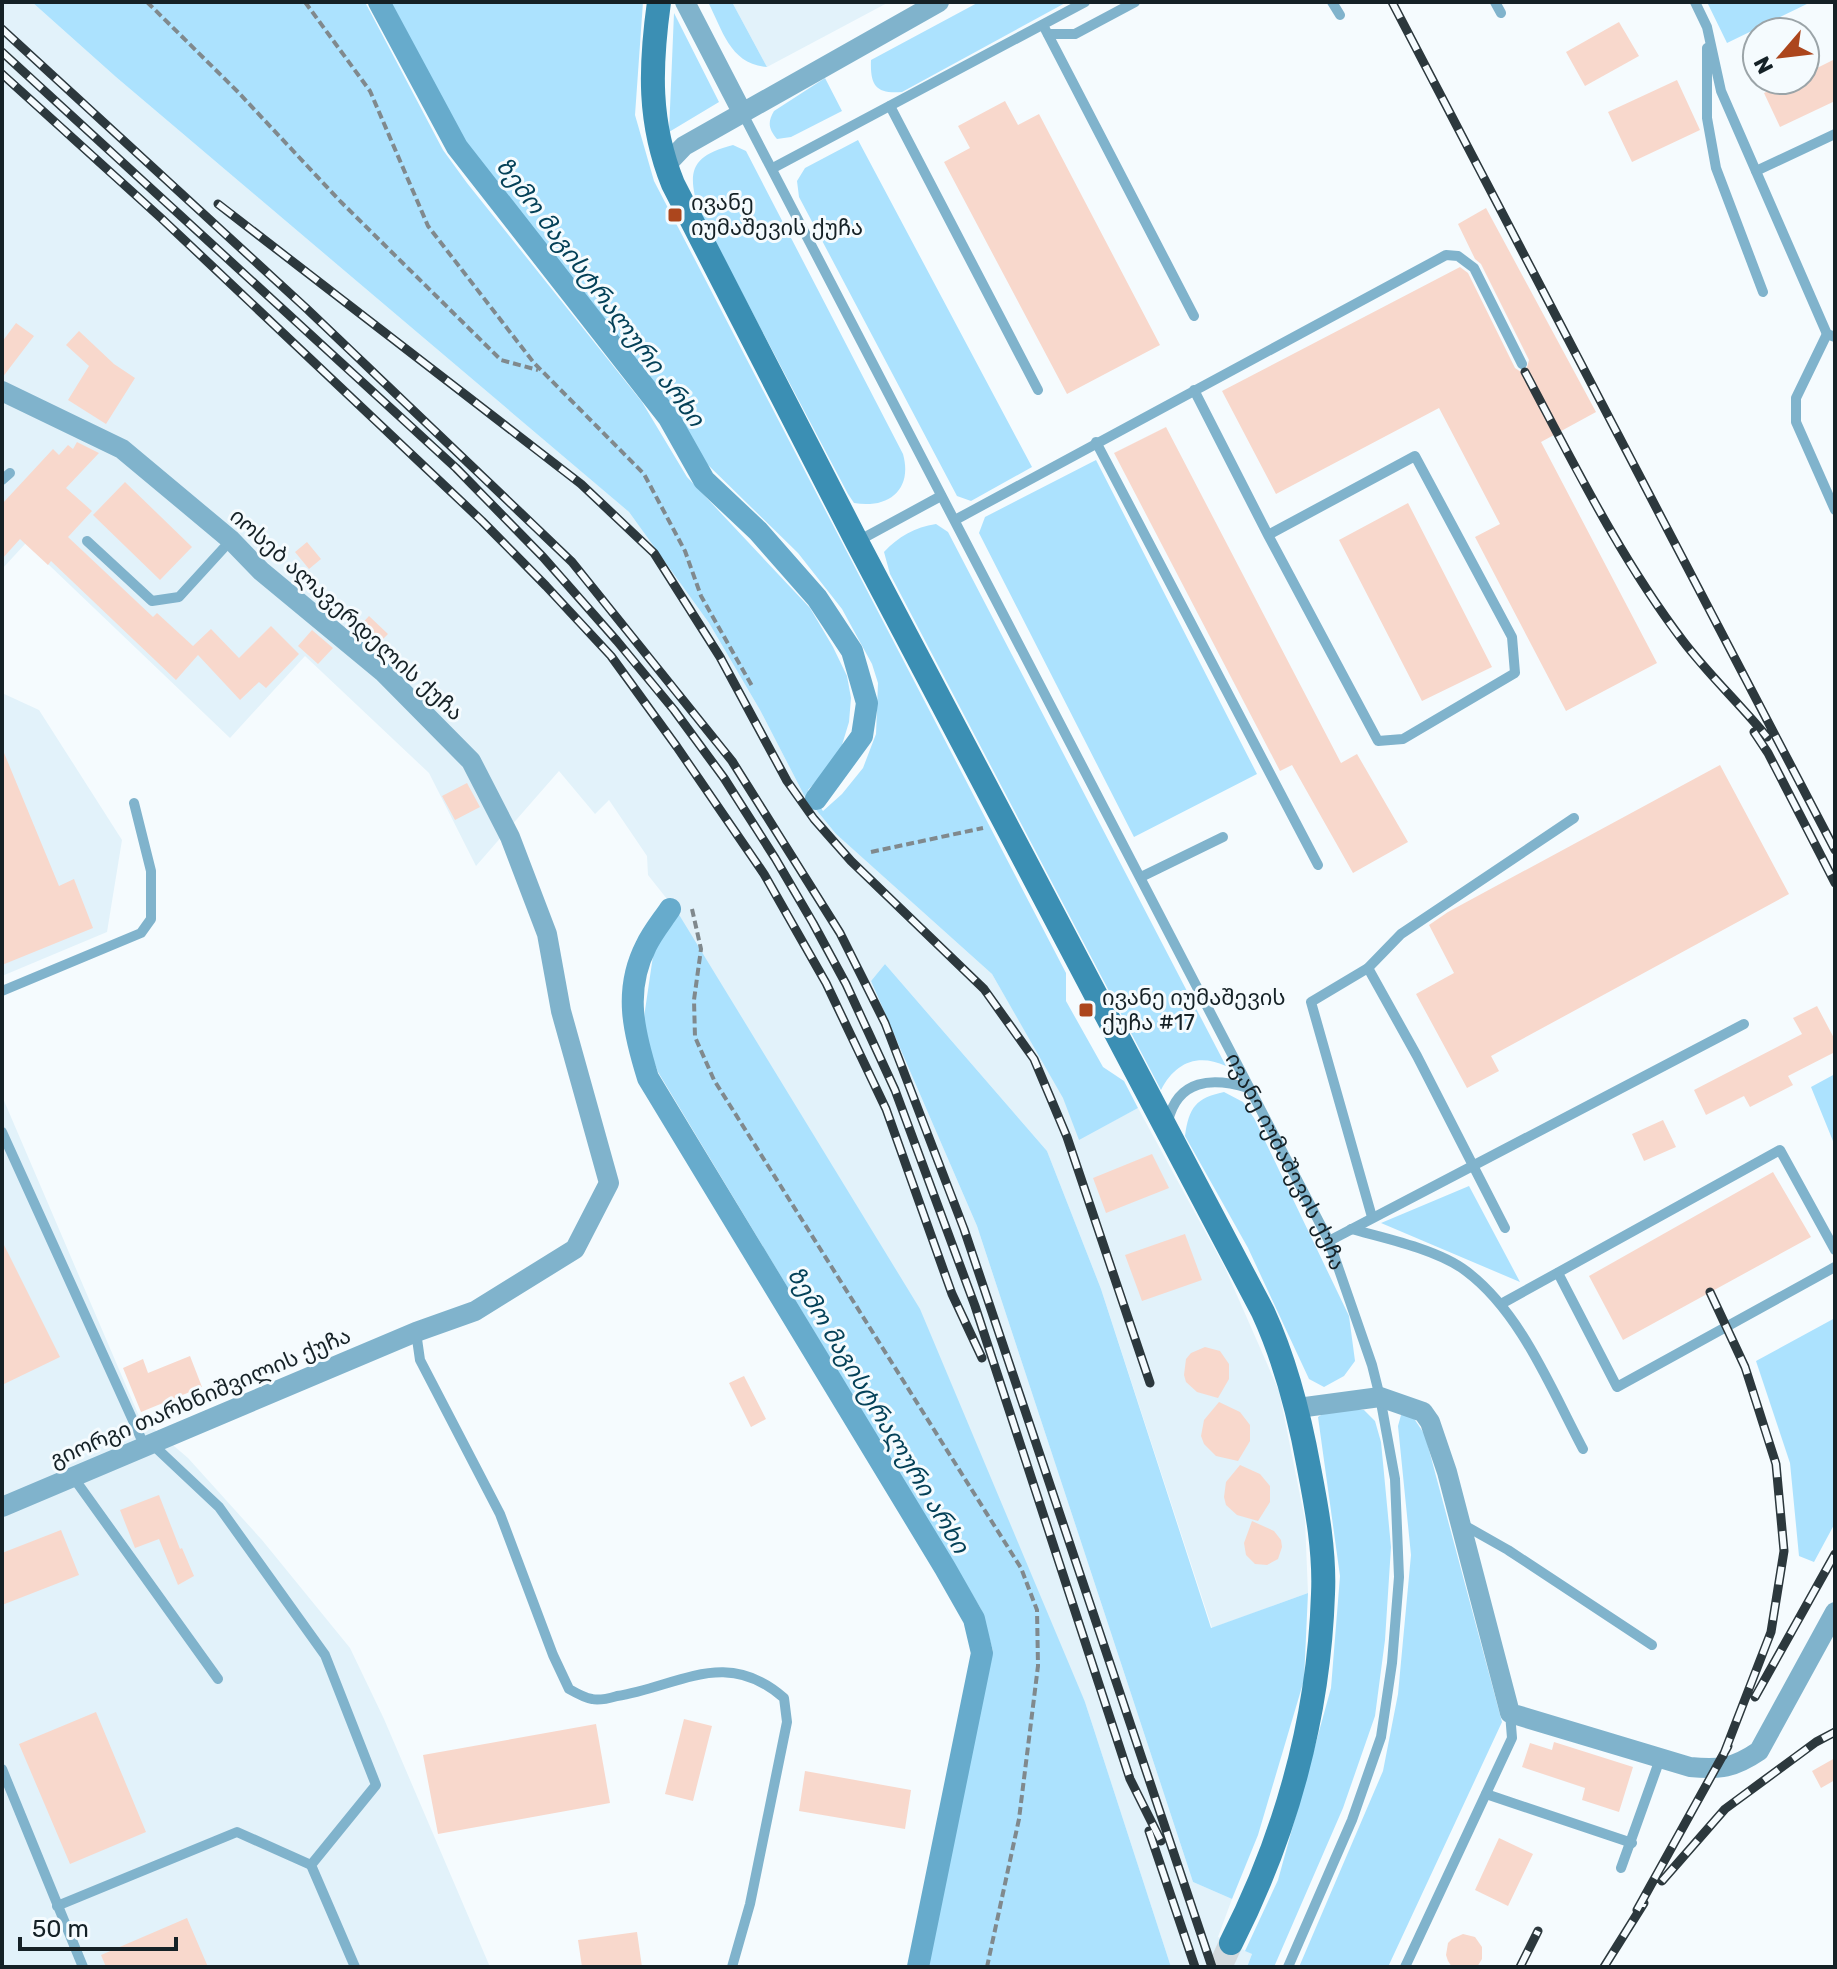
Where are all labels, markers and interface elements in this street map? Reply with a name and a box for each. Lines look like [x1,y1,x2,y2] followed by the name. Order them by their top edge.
[1741,16,1821,96] north arrow
[1748,52,1779,78] text: N
[490,152,711,433] water label: ზემო მაგისტრალური არხი
[691,189,863,241] place label: ივანე იუმაშევის ქუჩა
[666,206,684,224] marker: ივანე იუმაშევის ქუჩა
[224,502,469,726] street label: იოსებ ალავერდელის ქუჩა
[1102,984,1286,1036] place label: ივანე იუმაშევის ქუჩა #17
[1077,1001,1095,1019] marker: ივანე იუმაშევის ქუჩა #17
[1219,1048,1351,1274] street label: ივანე იუმაშევის ქუჩა
[781,1262,975,1559] water label: ზემო მაგისტრალური არხი
[46,1322,355,1473] street label: გიორგი თარხნიშვილის ქუჩა
[20,1901,176,1951] scale bar
[32,1915,89,1943] text: 50 m

